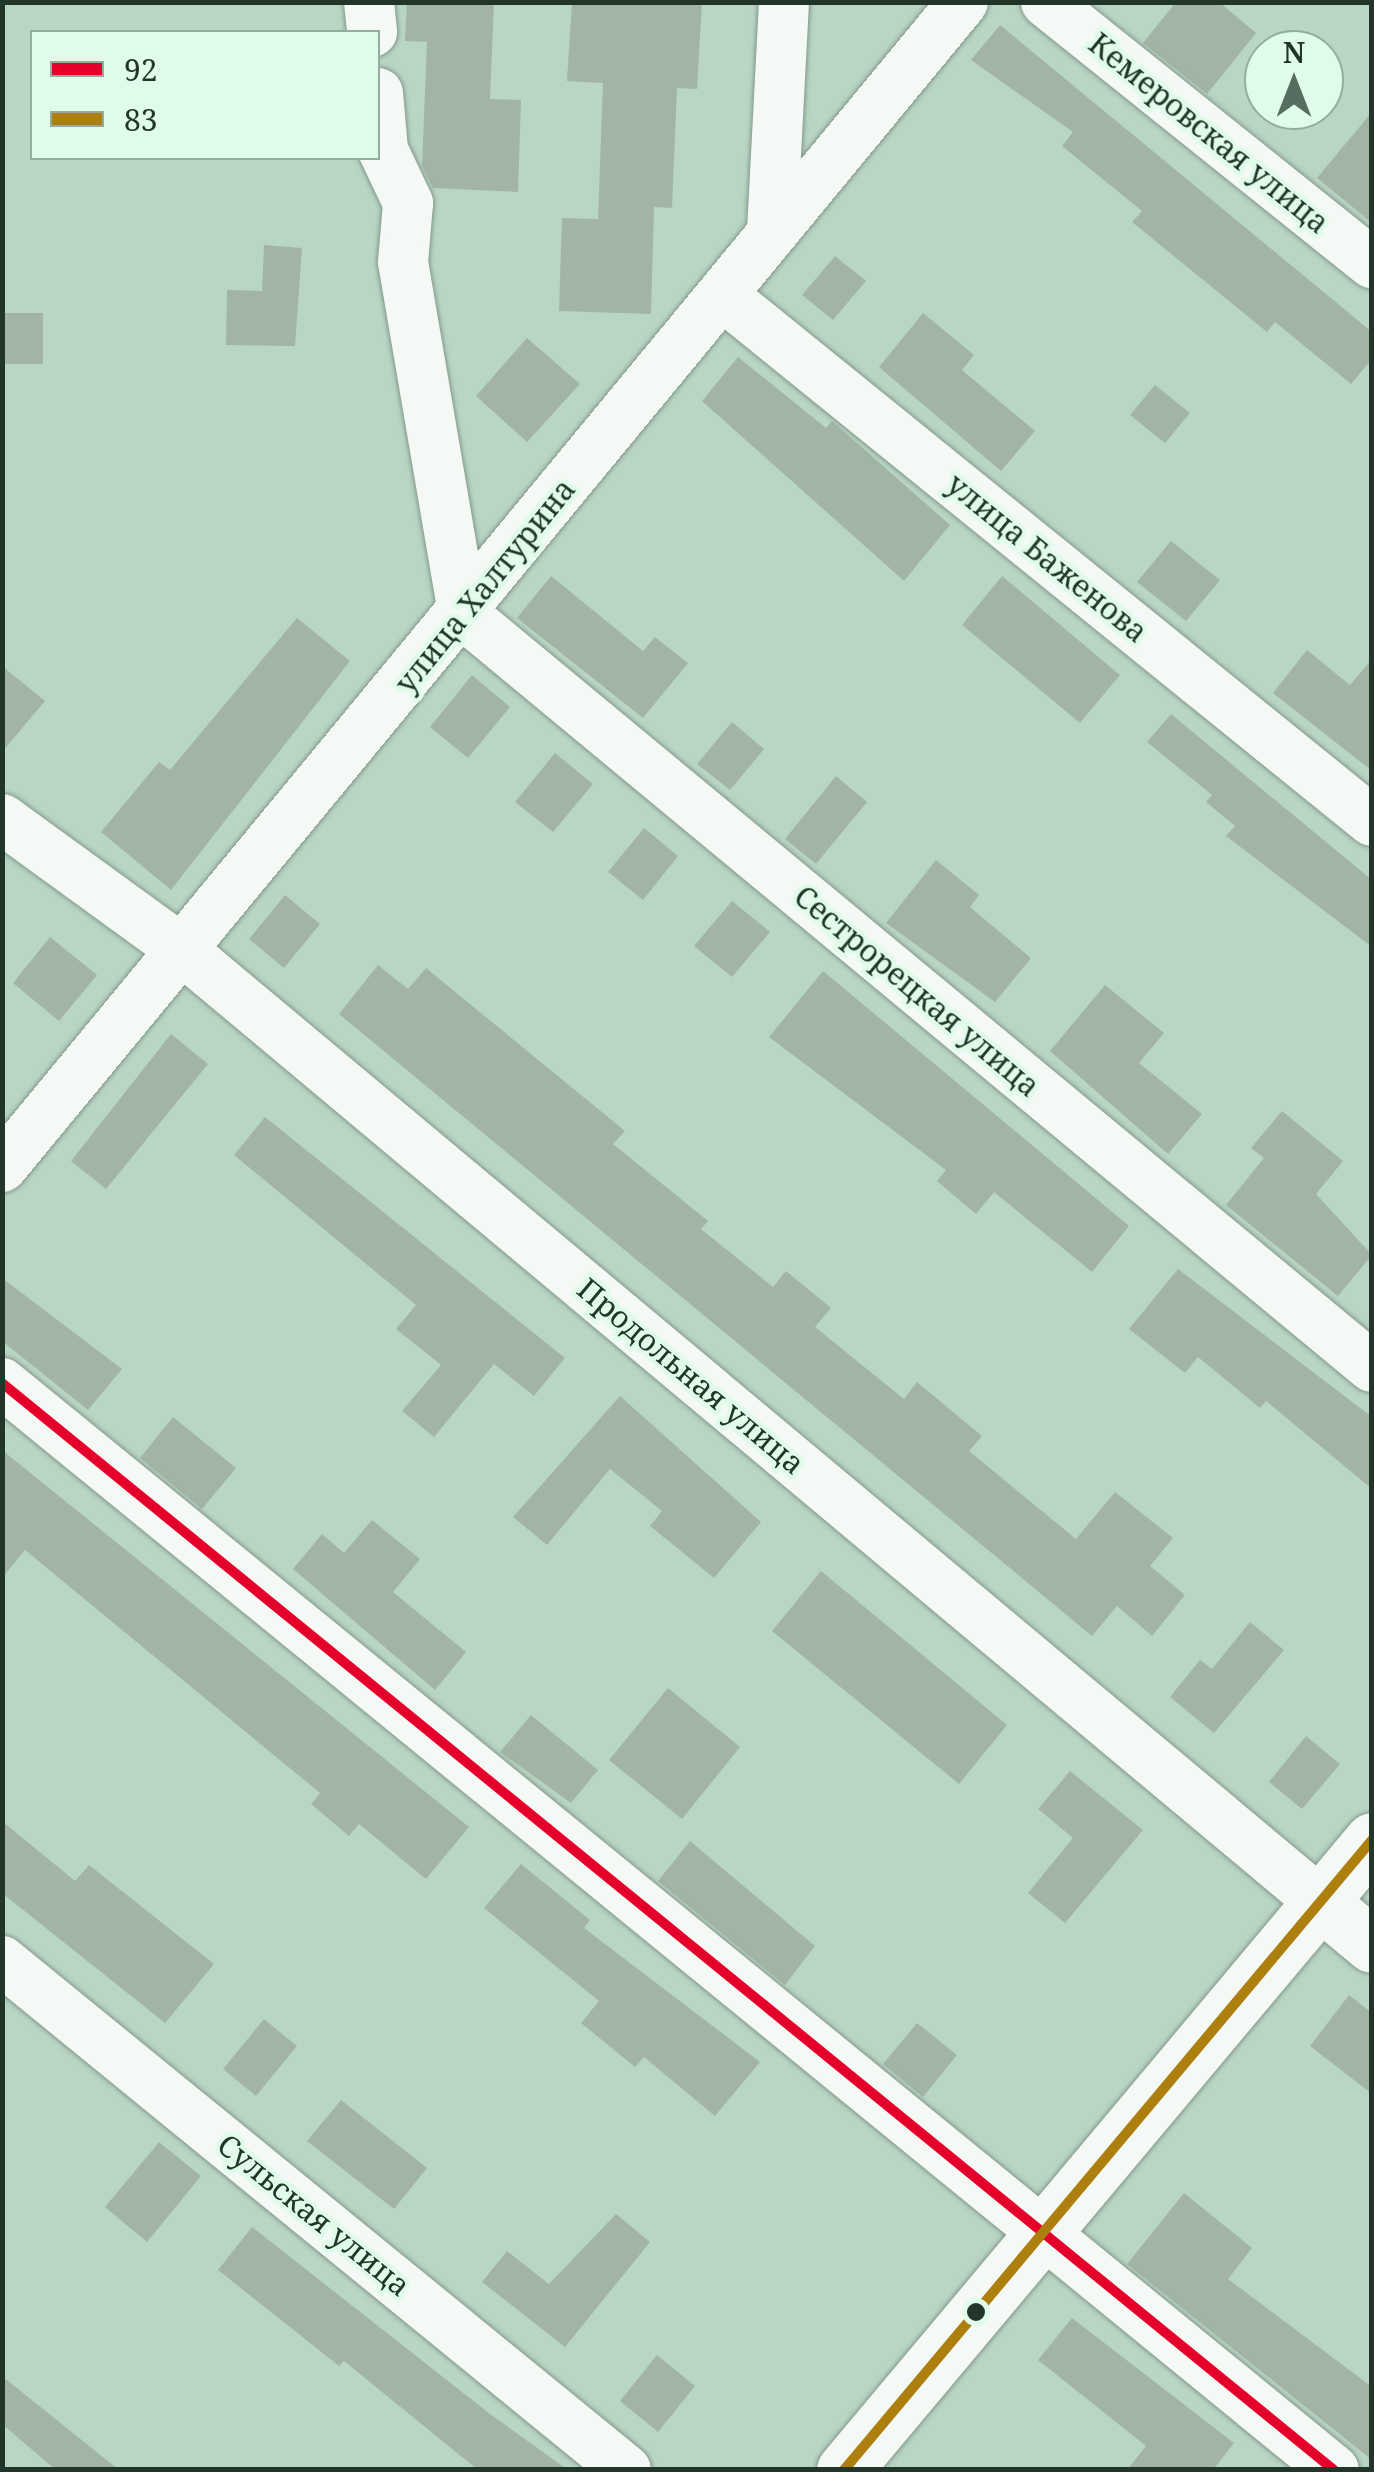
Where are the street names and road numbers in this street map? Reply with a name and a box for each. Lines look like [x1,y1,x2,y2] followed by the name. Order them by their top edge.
[1082,25,1336,241] street label: Кемеровская улица
[939,466,1155,650] street label: улица Баженова
[388,472,582,700] street label: улица Халтурина
[787,878,1047,1104] street label: Сестрорецкая улица
[570,1271,812,1481] street label: Продольная улица
[211,2126,417,2304] street label: Сульская улица

